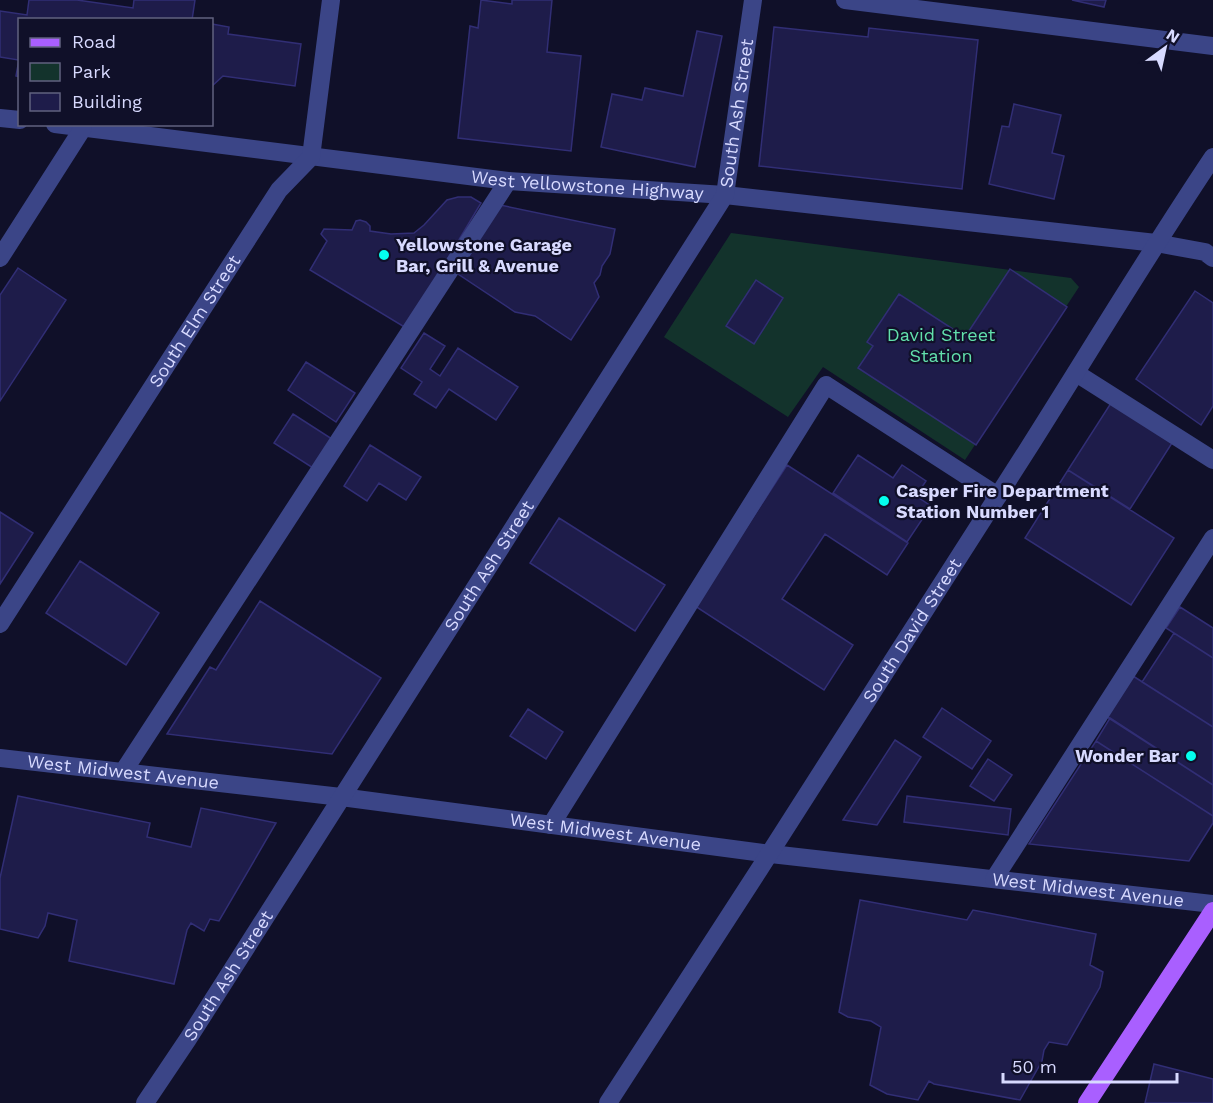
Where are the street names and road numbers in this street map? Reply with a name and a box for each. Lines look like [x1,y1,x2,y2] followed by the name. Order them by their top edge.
[715,37,757,189] street label: South Ash Street
[470,165,705,204] street label: West Yellowstone Highway
[144,251,245,391] street label: South Elm Street
[439,496,538,635] street label: South Ash Street
[858,554,966,706] street label: South David Street
[26,750,220,793] street label: West Midwest Avenue
[508,808,703,855] street label: West Midwest Avenue
[991,868,1185,911] street label: West Midwest Avenue
[179,906,277,1045] street label: South Ash Street

